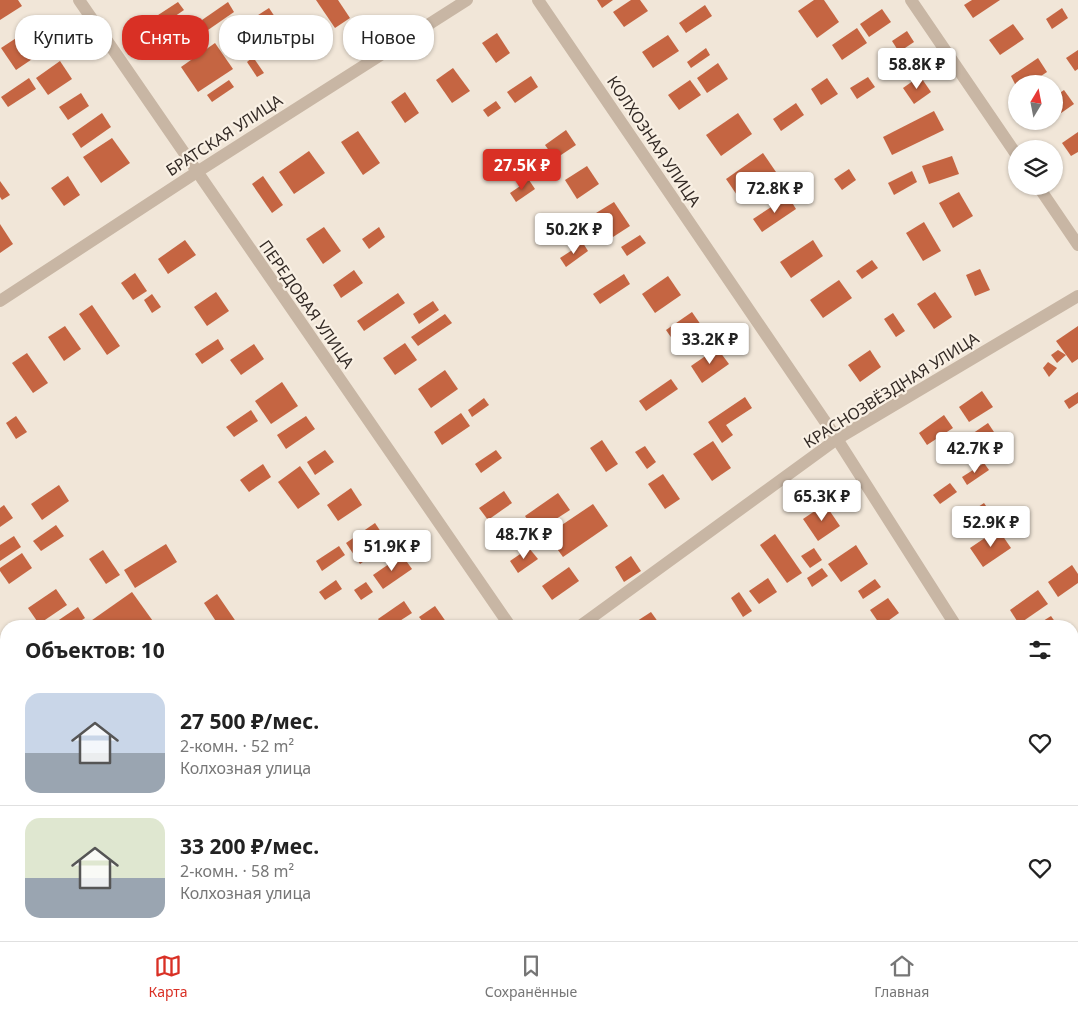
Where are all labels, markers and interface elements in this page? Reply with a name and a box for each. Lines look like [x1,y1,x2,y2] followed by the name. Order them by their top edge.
[15,15,112,60] chip: Купить
[122,15,209,60] chip: Снять
[219,15,333,60] chip: Фильтры
[343,15,434,60] chip: Новое
[871,48,963,90] pin: 58.8K ₽
[889,53,945,75] text: 58.8K ₽
[602,71,706,211] street label: КОЛХОЗНАЯ УЛИЦА
[1008,75,1062,130] north arrow
[1008,75,1063,195] map controls
[161,89,287,181] street label: БРАТСКАЯ УЛИЦА
[1008,140,1063,195] button: layers
[476,148,568,191] pin: 27.5K ₽
[494,154,550,176] text: 27.5K ₽
[729,172,821,214] pin: 72.8K ₽
[747,177,803,199] text: 72.8K ₽
[528,212,620,255] pin: 50.2K ₽
[546,218,602,240] text: 50.2K ₽
[254,236,360,373] street label: ПЕРЕДОВАЯ УЛИЦА
[664,322,756,365] pin: 33.2K ₽
[799,327,983,453] street label: КРАСНОЗВЁЗДНАЯ УЛИЦА
[682,328,738,350] text: 33.2K ₽
[929,432,1021,474] pin: 42.7K ₽
[947,437,1003,459] text: 42.7K ₽
[776,480,868,522] pin: 65.3K ₽
[794,485,850,507] text: 65.3K ₽
[945,506,1037,548] pin: 52.9K ₽
[963,511,1019,533] text: 52.9K ₽
[478,518,570,560] pin: 48.7K ₽
[496,523,552,545] text: 48.7K ₽
[346,530,438,572] pin: 51.9K ₽
[364,535,420,557] text: 51.9K ₽
[25,636,165,664] text: Объектов: 10
[1026,636,1054,664] icon: filters
[180,707,319,735] text: 27 500 ₽/мес.
[65,713,125,773] icon: home
[1026,729,1054,757] icon: heart
[180,735,294,757] text: 2-комн. · 52 m²
[180,757,311,779] text: Колхозная улица
[180,832,319,860] text: 33 200 ₽/мес.
[65,838,125,898] icon: home
[1026,854,1054,882] icon: heart
[180,860,294,882] text: 2-комн. · 58 m²
[180,882,311,904] text: Колхозная улица
[149,952,188,1001] tab: Карта
[485,952,577,1001] tab: Сохранённые
[874,952,929,1001] tab: Главная

